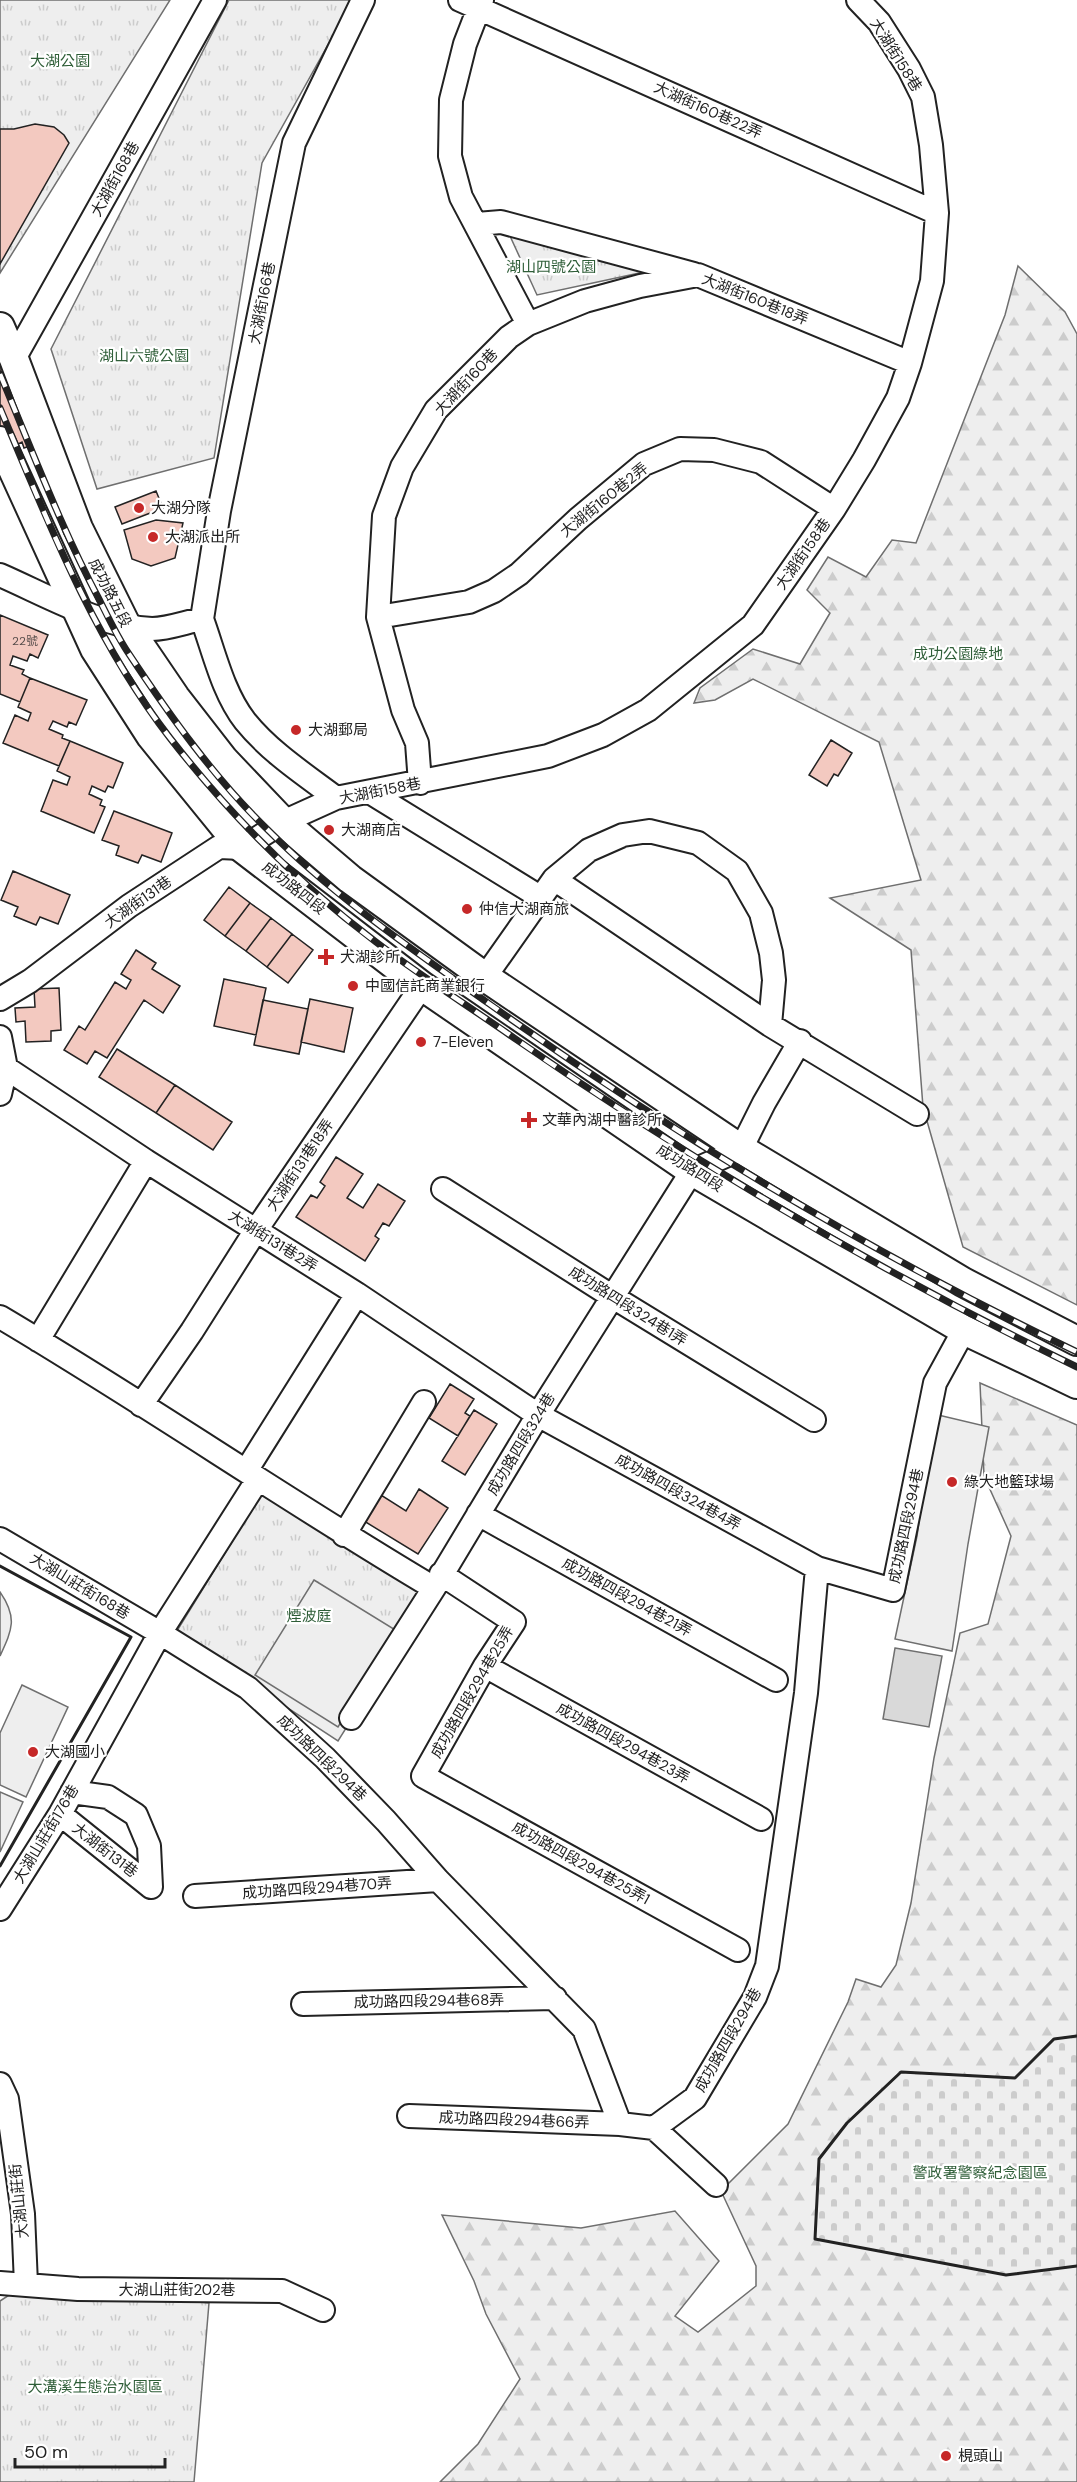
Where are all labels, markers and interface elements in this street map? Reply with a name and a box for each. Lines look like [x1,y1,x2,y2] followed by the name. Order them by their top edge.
[866,15,926,95] street label: 大湖街158巷
[30,51,90,71] park label: 大湖公園
[651,77,765,143] street label: 大湖街160巷22弄
[86,138,144,220] street label: 大湖街168巷
[506,257,596,277] park label: 湖山四號公園
[244,260,280,346] street label: 大湖街166巷
[699,269,811,329] street label: 大湖街160巷18弄
[430,344,502,420] street label: 大湖街160巷
[99,346,189,366] park label: 湖山六號公園
[556,458,652,542] street label: 大湖街160巷2弄
[151,498,211,518] place label: 大湖分隊
[132,501,146,515] marker: 大湖分隊
[771,514,835,594] street label: 大湖街158巷
[165,527,240,547] place label: 大湖派出所
[146,530,160,544] marker: 大湖派出所
[84,555,136,631] street label: 成功路五段
[12,633,38,649] house number: 22號
[913,644,1003,664] park label: 成功公園綠地
[308,720,368,740] place label: 大湖郵局
[289,723,303,737] marker: 大湖郵局
[337,773,423,809] street label: 大湖街158巷
[341,820,401,840] place label: 大湖商店
[322,823,336,837] marker: 大湖商店
[258,857,330,919] street label: 成功路四段
[100,871,176,933] street label: 大湖街131巷
[479,899,569,919] place label: 仲信大湖商旅
[460,902,474,916] marker: 仲信大湖商旅
[340,947,400,967] place label: 大湖診所
[317,948,335,966] marker: 大湖診所
[365,976,485,996] place label: 中國信託商業銀行
[346,979,360,993] marker: 中國信託商業銀行
[433,1032,493,1052] place label: 7-Eleven
[414,1035,428,1049] marker: 7-Eleven
[542,1110,662,1130] place label: 文華內湖中醫診所
[520,1111,538,1129] marker: 文華內湖中醫診所
[262,1115,338,1215] street label: 大湖街131巷18弄
[653,1140,727,1196] street label: 成功路四段
[225,1206,321,1276] street label: 大湖街131巷2弄
[565,1261,691,1351] street label: 成功路四段324巷1弄
[482,1389,560,1499] street label: 成功路四段324巷
[612,1449,744,1535] street label: 成功路四段324巷4弄
[884,1467,928,1585] street label: 成功路四段294巷
[964,1472,1054,1492] place label: 綠大地籃球場
[945,1475,959,1489] marker: 綠大地籃球場
[26,1548,134,1624] street label: 大湖山莊街168巷
[559,1553,695,1641] street label: 成功路四段294巷21弄
[286,1606,332,1626] park label: 煙波庭
[426,1622,518,1762] street label: 成功路四段294巷25弄
[553,1698,693,1788] street label: 成功路四段294巷23弄
[273,1710,371,1806] street label: 成功路四段294巷
[45,1742,105,1762] place label: 大湖國小
[26,1745,40,1759] marker: 大湖國小
[9,1781,83,1887] street label: 大湖山莊街176巷
[509,1817,653,1909] street label: 成功路四段294巷25弄1
[68,1818,142,1882] street label: 大湖街131巷
[241,1873,393,1903] street label: 成功路四段294巷70弄
[690,1984,766,2096] street label: 成功路四段294巷
[354,1990,504,2012] street label: 成功路四段294巷68弄
[438,2107,590,2133] street label: 成功路四段294巷66弄
[5,2163,33,2239] street label: 大湖山莊街
[912,2163,1048,2183] park label: 警政署警察紀念園區
[118,2280,236,2300] street label: 大湖山莊街202巷
[27,2377,163,2397] park label: 大溝溪生態治水園區
[15,2431,165,2469] scale bar
[24,2440,68,2464] text: 50 m
[958,2446,1003,2466] place label: 梘頭山
[939,2449,953,2463] marker: 梘頭山

